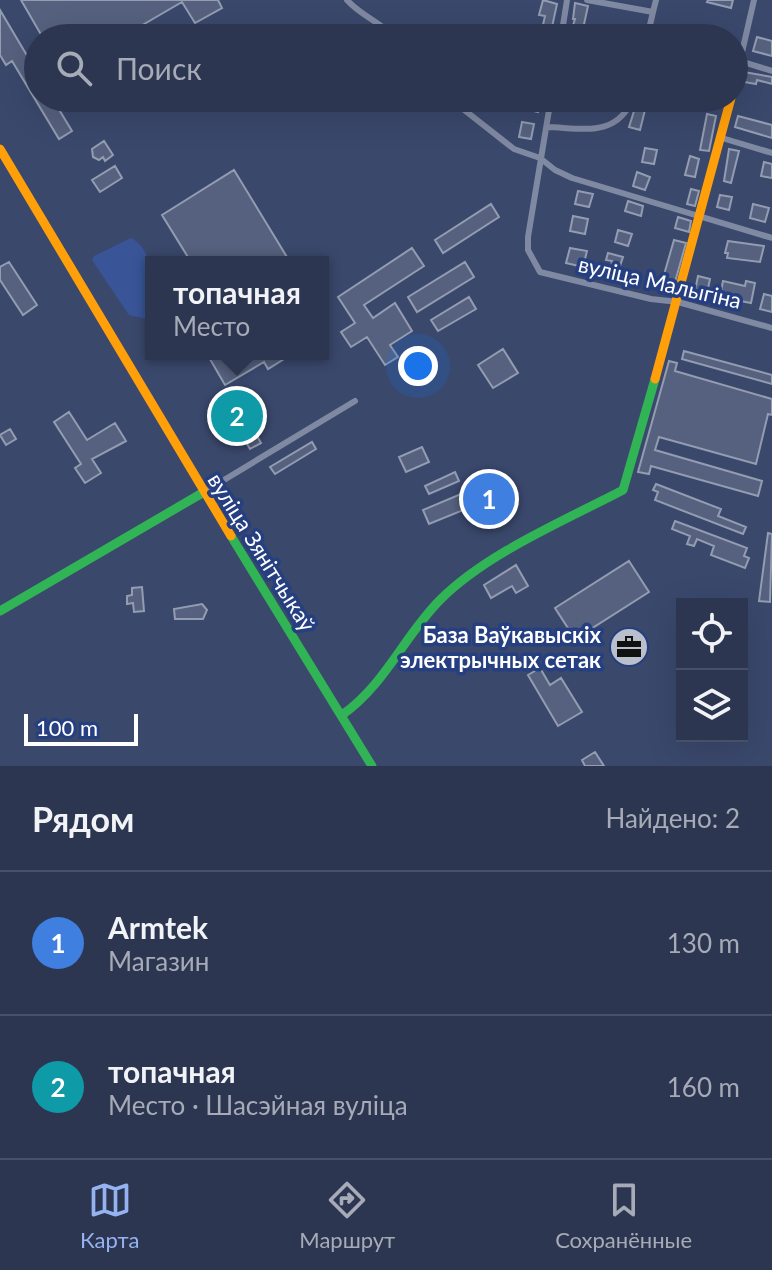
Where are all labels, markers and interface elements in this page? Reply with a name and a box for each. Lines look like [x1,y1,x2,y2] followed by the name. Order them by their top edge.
[24,24,748,112] search box
[52,46,96,90] icon: search
[116,50,202,86] text: Поиск
[576,250,744,314] street label: вуліца Малыгіна
[145,256,329,360] popup
[173,274,301,310] text: топачная
[173,310,250,342] text: Место
[398,346,438,386] your location
[211,386,263,446] pin: 2
[203,468,322,637] street label: вуліца Зянітчыкаў
[463,469,515,529] pin: 1
[676,598,748,742] map controls
[676,598,748,670] button: locate
[400,621,602,673] place label: База Ваўкавыскіх электрычных сетак
[608,626,650,668] office icon: База Ваўкавыскіх электрычных сетак
[676,670,748,742] button: layers
[24,710,138,746] scale bar
[36,714,98,741] text: 100 m
[32,798,134,839] text: Рядом
[605,802,740,834] text: Найдено: 2
[108,909,208,945] text: Armtek
[50,927,66,959] text: 1
[667,927,740,959] text: 130 m
[108,945,209,977] text: Магазин
[108,1053,236,1089] text: топачная
[50,1071,66,1103] text: 2
[667,1071,740,1103] text: 160 m
[108,1089,408,1121] text: Место · Шасэйная вуліца
[80,1178,139,1253] tab: Карта
[299,1178,395,1253] tab: Маршрут
[555,1178,692,1253] tab: Сохранённые

